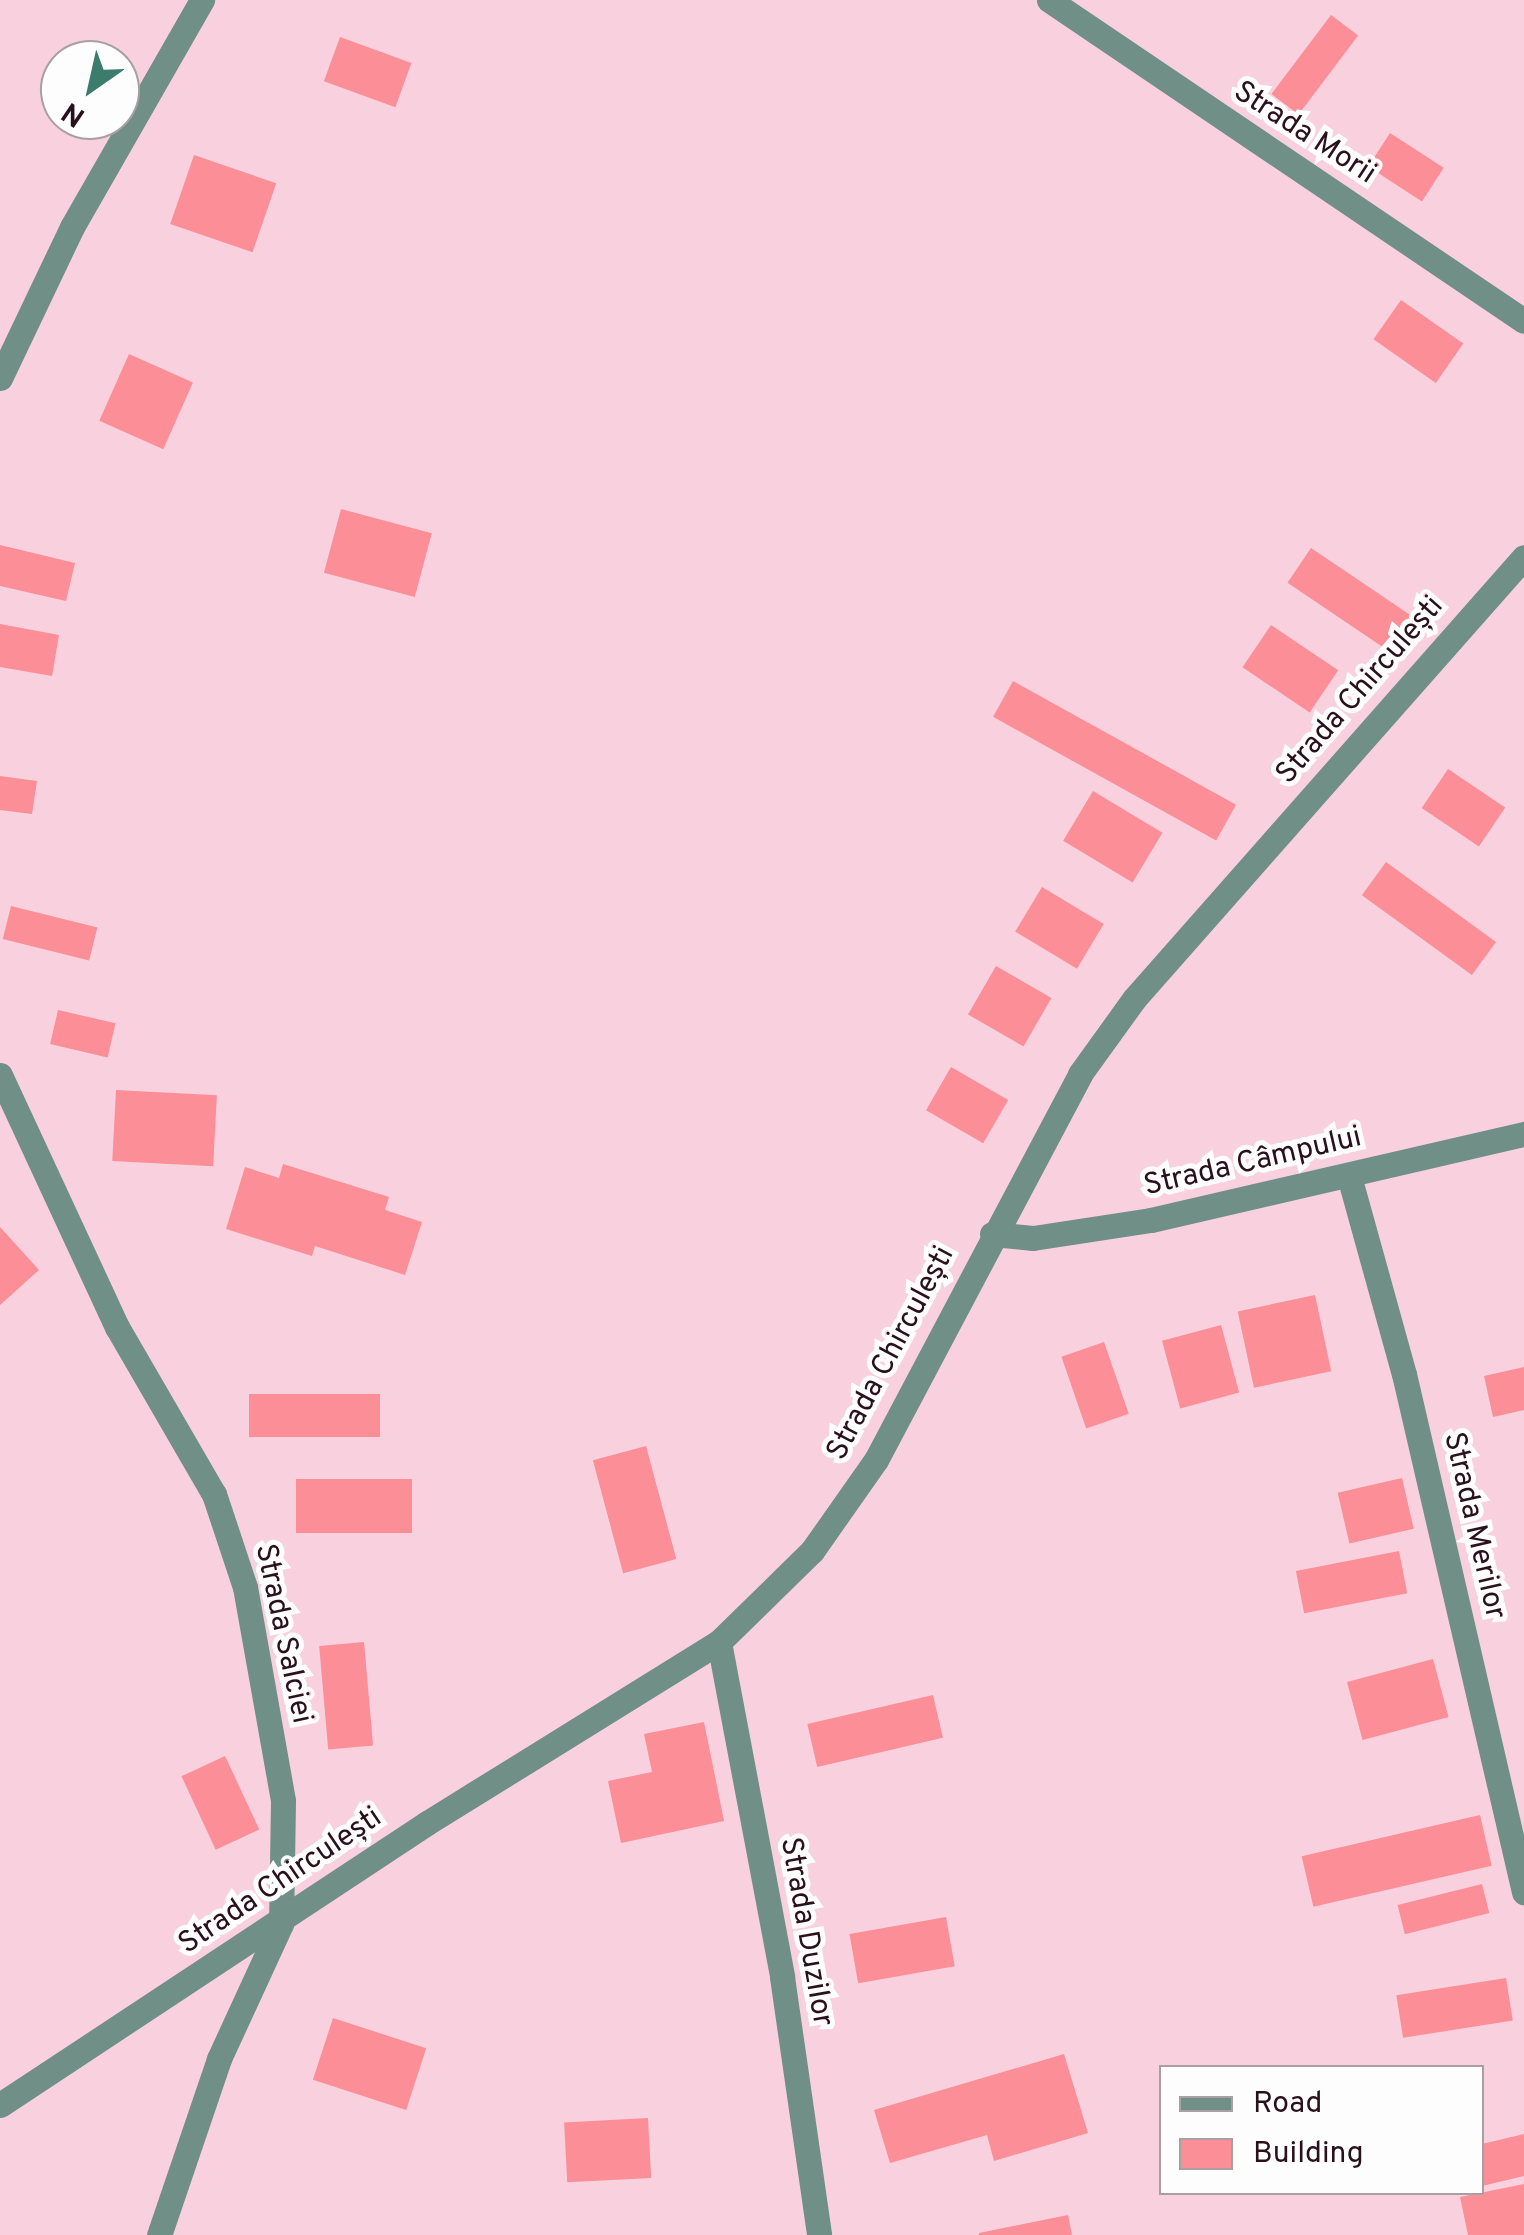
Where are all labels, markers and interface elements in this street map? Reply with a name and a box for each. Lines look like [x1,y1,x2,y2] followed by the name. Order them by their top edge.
[40,40,140,140] north arrow
[1226,75,1382,193] street label: Strada Morii
[56,93,93,134] text: N
[1270,590,1452,792] street label: Strada Chirculești
[1141,1120,1365,1206] street label: Strada Câmpului
[820,1241,964,1467] street label: Strada Chirculești
[1434,1429,1512,1623] street label: Strada Merilor
[245,1541,319,1727] street label: Strada Salciei
[173,1801,389,1963] street label: Strada Chirculești
[771,1835,839,2029] street label: Strada Duzilor
[1159,2065,1484,2195] legend
[1253,2086,1322,2123] text: Road
[1253,2136,1364,2173] text: Building

